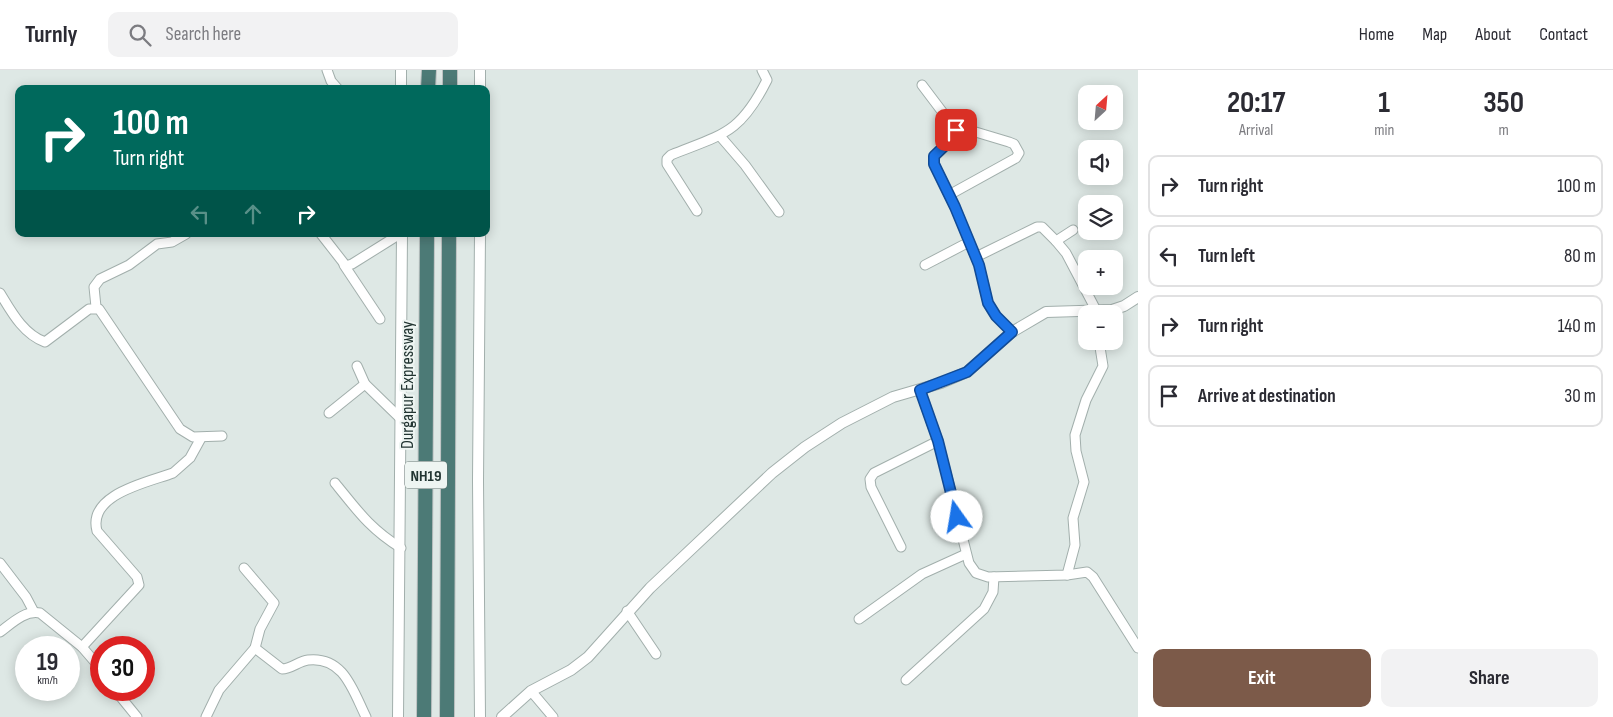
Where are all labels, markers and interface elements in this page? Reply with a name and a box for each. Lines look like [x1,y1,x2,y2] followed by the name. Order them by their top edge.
[108,12,458,57] search box
[25,20,78,49] text: Turnly
[126,21,154,49] icon: search
[166,23,241,46] text: Search here
[1359,24,1394,45] text: Home
[1422,24,1447,45] text: Map
[1475,24,1511,45] text: About
[1539,24,1588,45] text: Contact
[1078,85,1122,130] north arrow
[1078,85,1123,350] map controls
[1227,85,1285,121] text: 20:17
[1378,85,1390,121] text: 1
[1483,85,1524,121] text: 350
[113,102,189,145] text: 100 m
[30,105,95,170] icon: right
[935,109,977,151] pin
[942,116,970,144] icon: arrive
[1239,121,1273,140] text: Arrival
[1374,121,1394,140] text: min
[1498,121,1509,140] text: m
[1078,140,1123,185] button: sound
[113,145,184,172] text: Turn right
[1155,172,1183,200] icon: right
[1198,175,1263,198] text: Turn right
[1557,175,1596,198] text: 100 m
[1078,195,1123,240] button: layers
[186,200,214,228] icon: left
[239,200,267,228] icon: ahead
[292,200,320,228] icon: right
[1155,242,1183,270] icon: left
[1198,245,1255,268] text: Turn left
[1564,245,1596,268] text: 80 m
[1078,250,1123,295] button: +
[1078,305,1123,350] button: −
[1155,312,1183,340] icon: right
[1198,315,1263,338] text: Turn right
[1558,315,1596,338] text: 140 m
[397,321,418,449] street label: Durgapur Expressway
[1155,382,1183,410] icon: arrive
[1198,385,1336,408] text: Arrive at destination
[1564,385,1596,408] text: 30 m
[405,462,447,488] road number: NH19
[930,490,982,542] position arrow
[90,636,155,701] speed limit sign: 30
[37,647,58,678] text: 19
[1153,649,1371,707] button: Exit
[1381,649,1598,707] button: Share
[37,673,58,688] text: km/h

